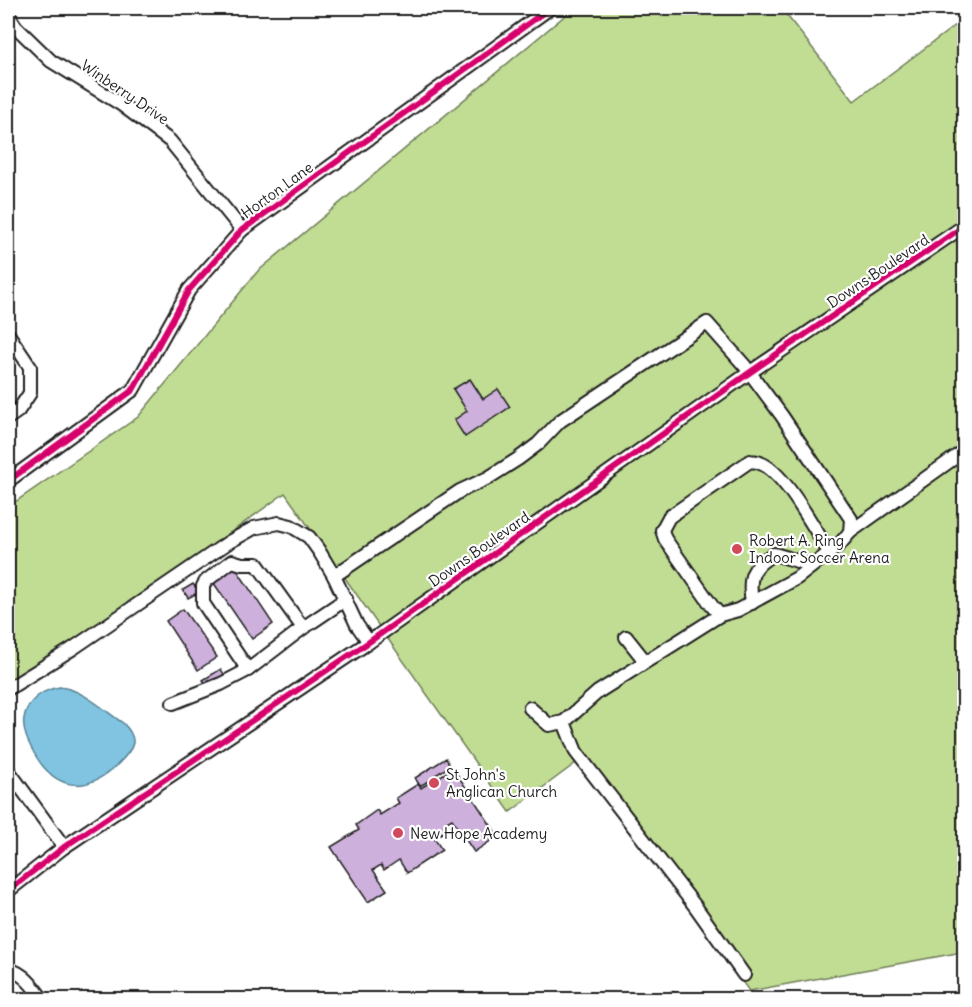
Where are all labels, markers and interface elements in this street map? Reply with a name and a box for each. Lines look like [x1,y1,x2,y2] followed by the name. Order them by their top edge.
[77,56,173,128] street label: Winberry Drive
[237,157,317,223] street label: Horton Lane
[823,230,933,312] street label: Downs Boulevard
[425,507,533,591] street label: Downs Boulevard
[749,531,890,567] place label: Robert A. Ring Indoor Soccer Arena
[730,542,744,556] marker: Robert A. Ring Indoor Soccer Arena
[446,765,558,801] place label: St John's Anglican Church
[427,776,441,790] marker: St John's Anglican Church
[410,824,547,843] place label: New Hope Academy
[391,826,405,840] marker: New Hope Academy

